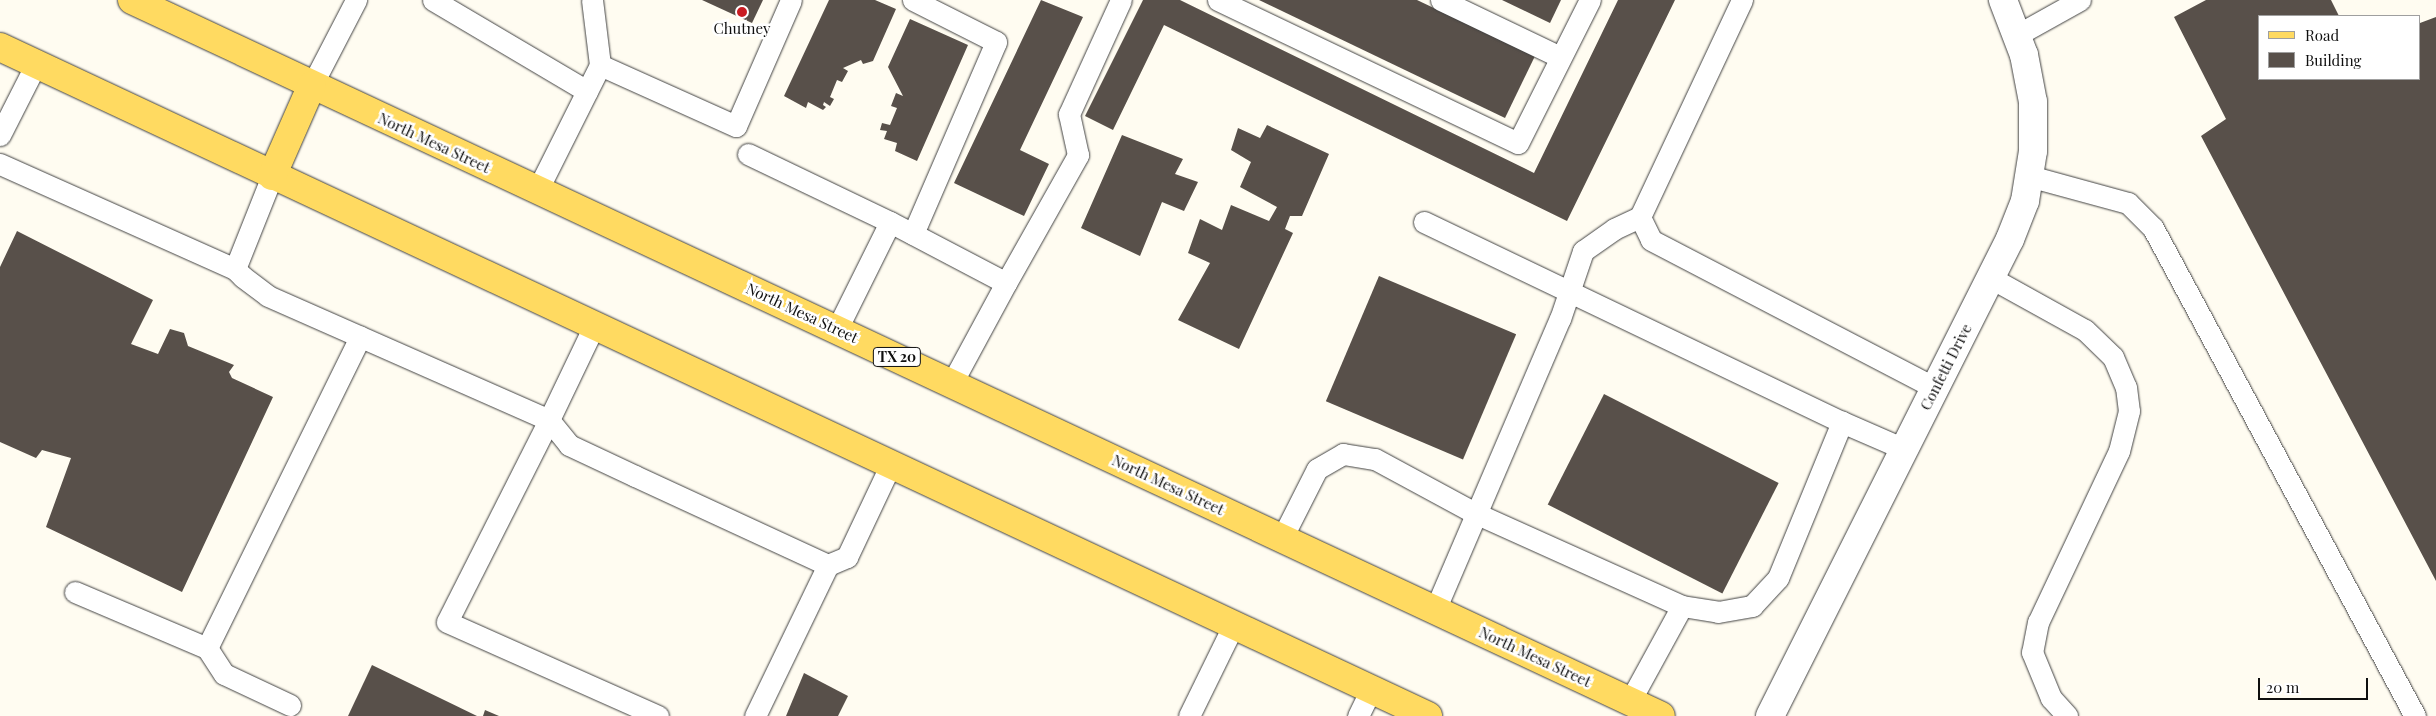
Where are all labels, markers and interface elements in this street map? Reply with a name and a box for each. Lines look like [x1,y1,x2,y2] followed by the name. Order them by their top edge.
[736,6,748,18] marker: Chutney
[2258,15,2421,80] legend
[713,20,771,38] place label: Chutney
[2305,25,2339,45] text: Road
[2305,50,2361,70] text: Building
[375,109,493,177] street label: North Mesa Street
[743,279,861,347] street label: North Mesa Street
[1916,321,1976,413] street label: Confetti Drive
[872,346,922,368] road number: TX 20
[1109,451,1227,519] street label: North Mesa Street
[1476,623,1594,691] street label: North Mesa Street
[2261,668,2371,700] scale bar
[2266,677,2299,697] text: 20 m

